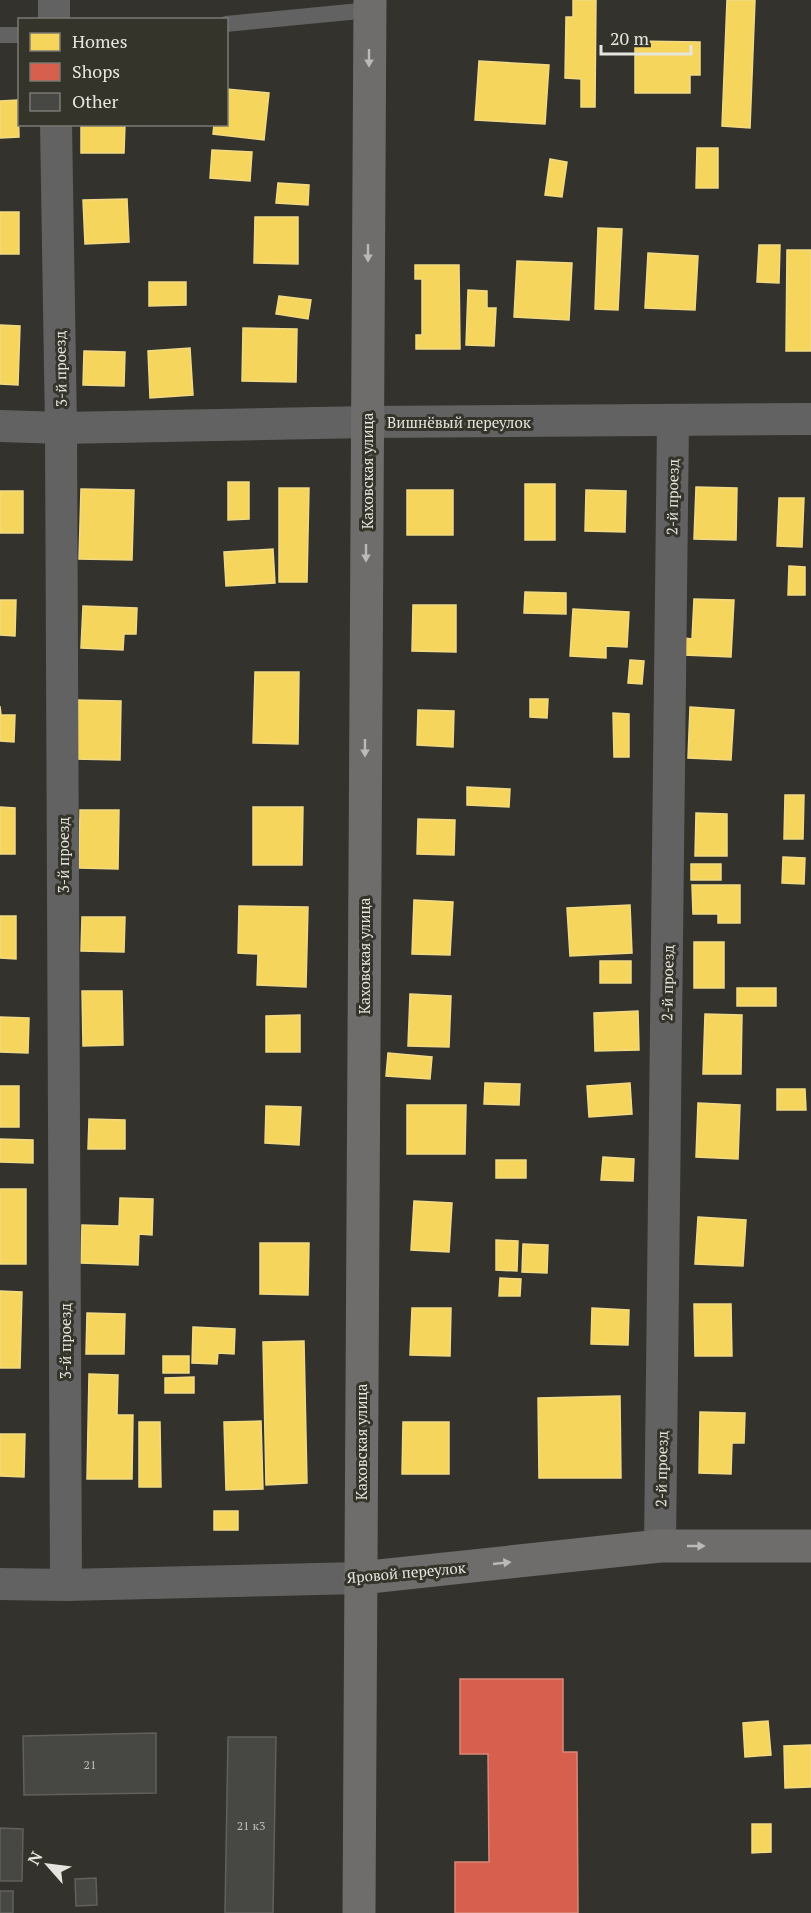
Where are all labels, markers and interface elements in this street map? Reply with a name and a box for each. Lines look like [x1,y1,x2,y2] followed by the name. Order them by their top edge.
[18,18,228,126] legend
[601,18,691,56] scale bar
[610,26,650,50] text: 20 m
[72,29,127,53] text: Homes
[365,49,374,68] one-way arrow
[72,59,120,83] text: Shops
[72,89,119,113] text: Other
[363,244,373,263] one-way arrow
[49,330,71,407] street label: 3-й проезд
[357,412,377,529] street label: Каховская улица
[387,412,532,432] street label: Вишнёвый переулок
[661,458,683,535] street label: 2-й проезд
[361,544,371,563] one-way arrow
[360,739,370,758] one-way arrow
[53,816,73,893] street label: 3-й проезд
[354,897,374,1014] street label: Каховская улица
[656,944,678,1021] street label: 2-й проезд
[55,1302,75,1379] street label: 3-й проезд
[351,1383,371,1500] street label: Каховская улица
[650,1430,672,1507] street label: 2-й проезд
[686,1541,705,1551] one-way arrow
[346,1557,467,1587] street label: Яровой переулок
[492,1558,511,1568] one-way arrow
[84,1757,96,1772] house number: 21
[237,1818,265,1833] house number: 21 к3
[18,1835,78,1895] north arrow
[22,1847,47,1868] text: N

